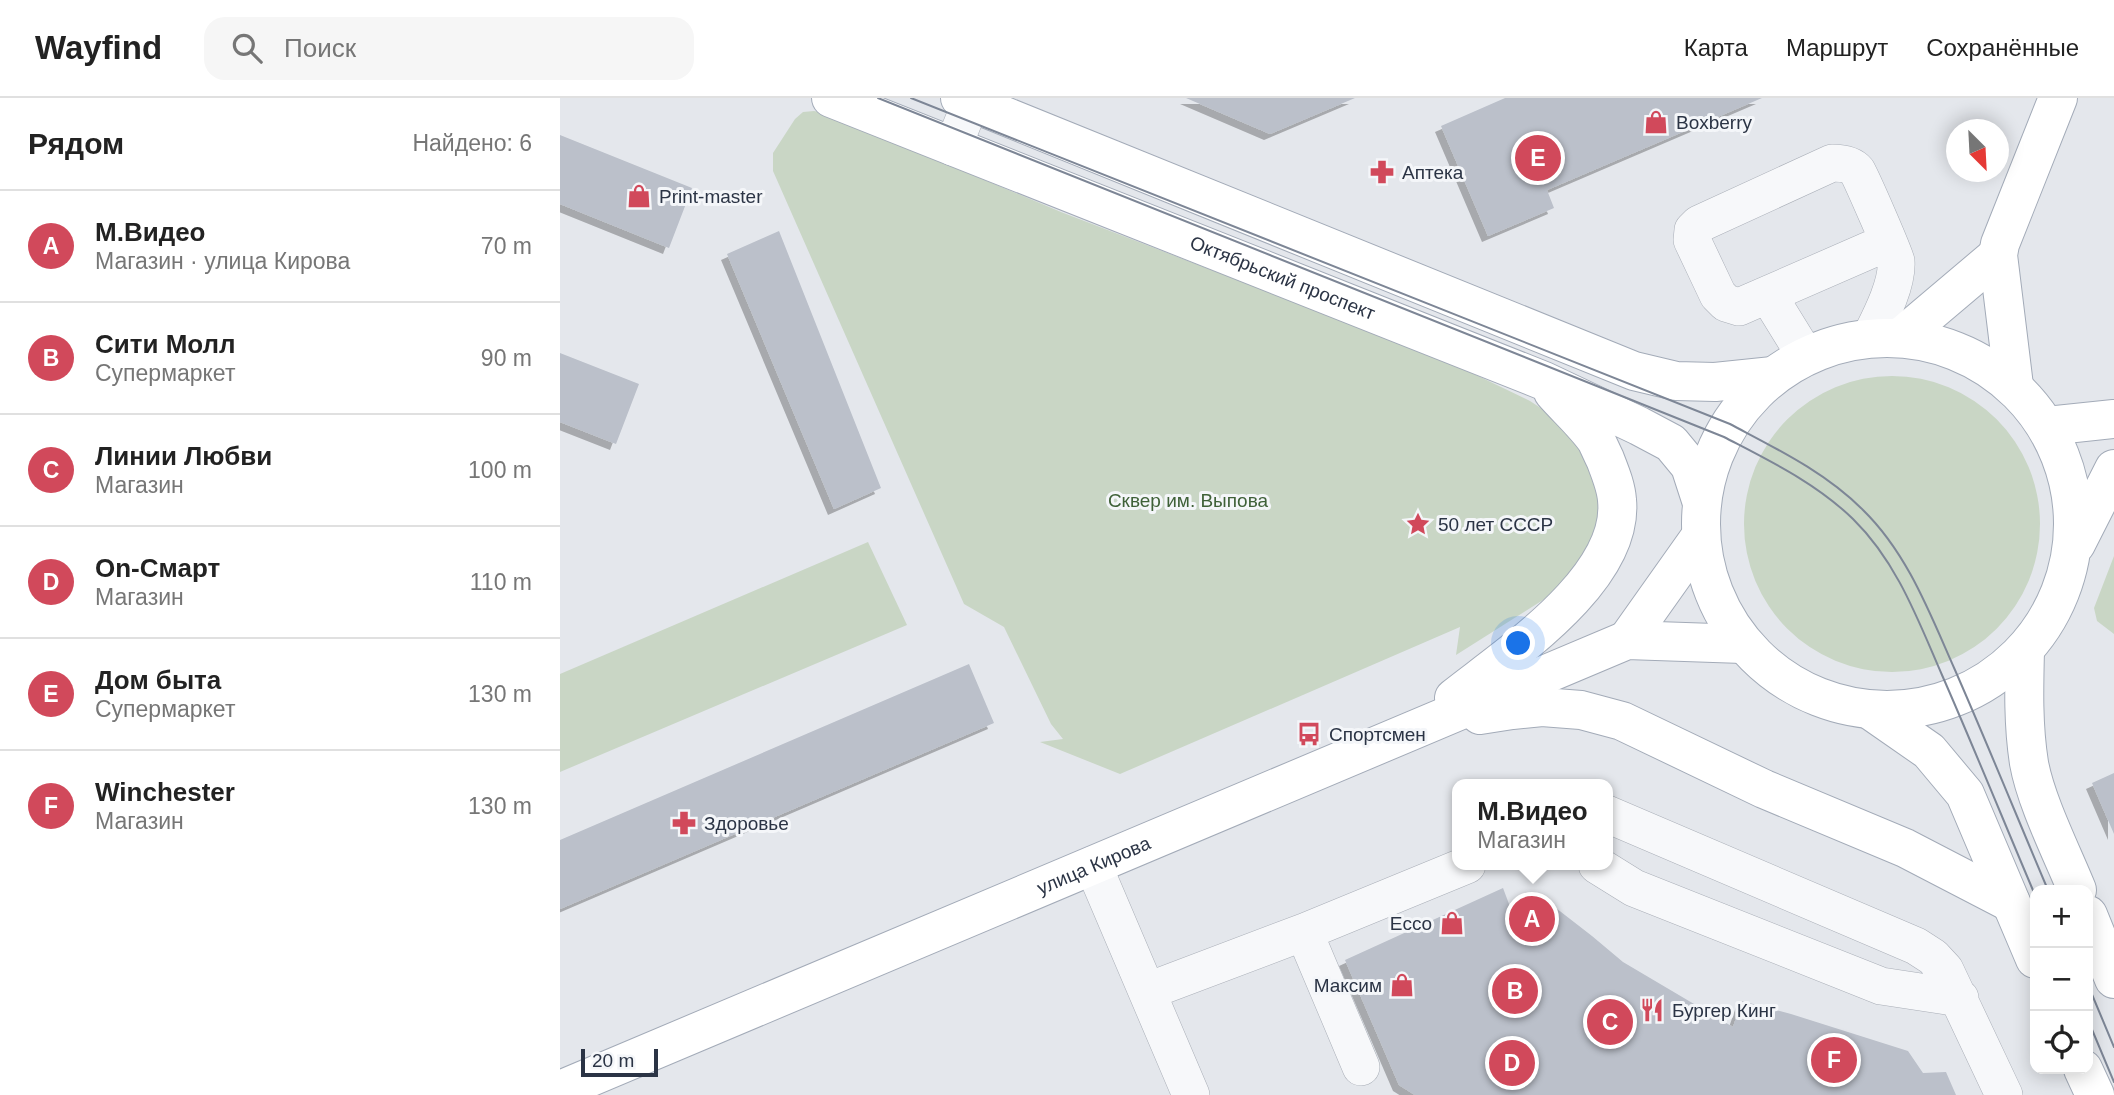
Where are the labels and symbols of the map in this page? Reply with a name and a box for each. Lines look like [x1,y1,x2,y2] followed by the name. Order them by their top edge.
[1642,108,1670,136] shop icon: Boxberry
[1676,112,1753,133] place label: Boxberry
[1946,119,2009,182] north arrow
[1515,132,1561,184] pin: E
[1368,158,1396,186] pharmacy icon: Аптека
[1402,162,1464,183] place label: Аптека
[625,182,653,210] shop icon: Print-master
[659,186,763,207] place label: Print-master
[1187,231,1378,324] street label: Октябрьский проспект
[1108,490,1269,511] park label: Сквер им. Выпова
[1404,510,1432,538] place icon: 50 лет СССР
[1438,514,1553,535] place label: 50 лет СССР
[1501,626,1535,660] your location
[1295,720,1323,748] bus stop icon: Спортсмен
[1329,724,1426,745] place label: Спортсмен
[670,809,698,837] pharmacy icon: Здоровье
[704,813,789,834] place label: Здоровье
[1034,832,1154,898] street label: улица Кирова
[1509,893,1555,945] pin: A
[1438,909,1466,937] shop icon: Ecco
[1390,913,1432,934] place label: Ecco
[1492,965,1538,1017] pin: B
[1388,971,1416,999] shop icon: Максим
[1314,975,1382,996] place label: Максим
[1587,996,1633,1048] pin: C
[1638,996,1666,1024] restaurant icon: Бургер Кинг
[1672,1000,1776,1021] place label: Бургер Кинг
[1811,1034,1857,1086] pin: F
[1489,1037,1535,1089] pin: D
[581,1046,658,1078] scale bar

